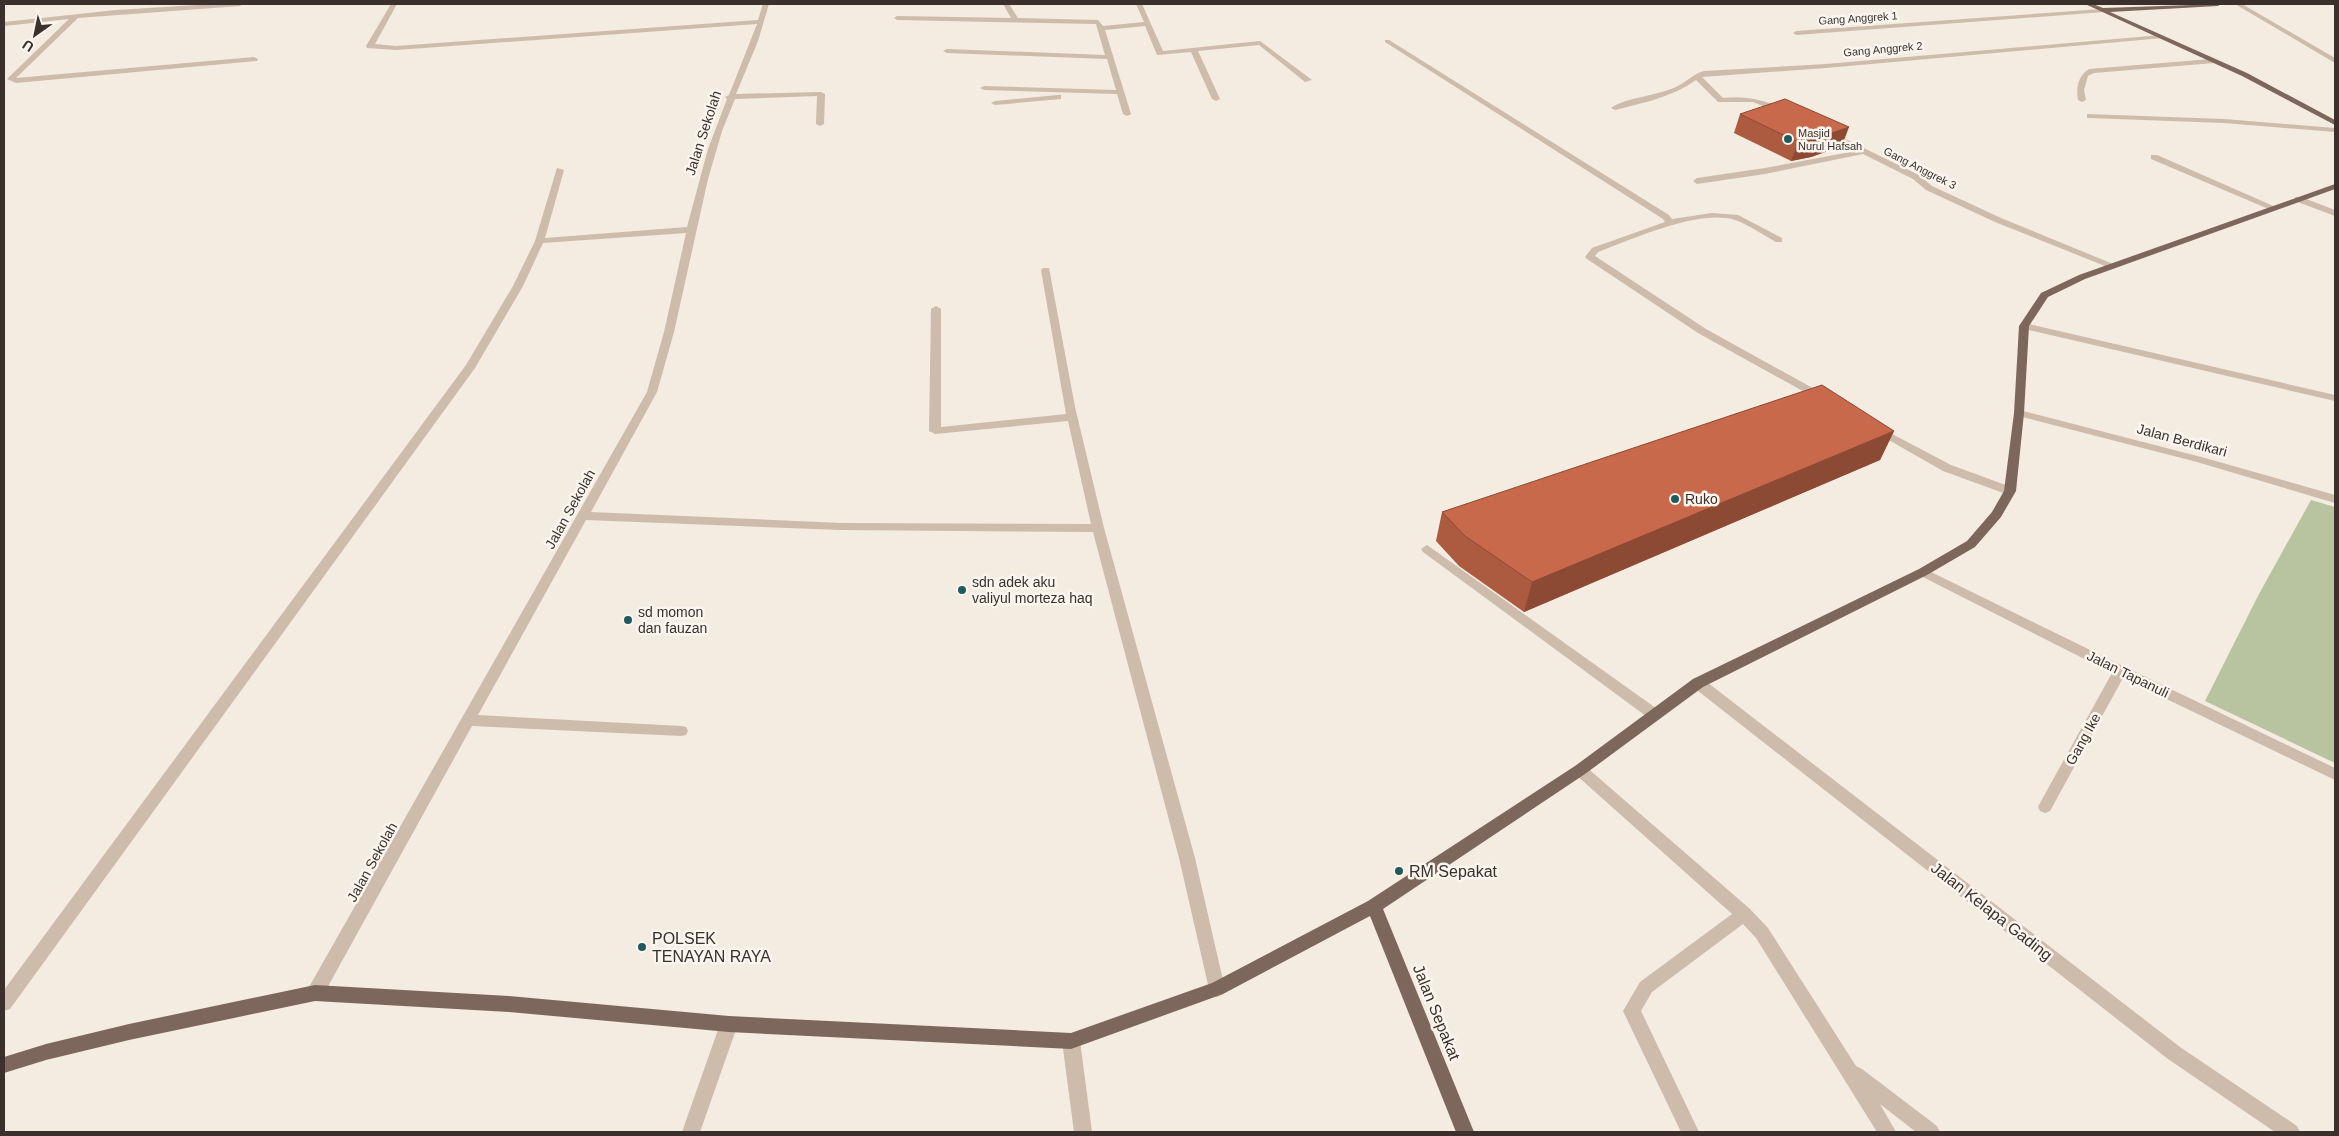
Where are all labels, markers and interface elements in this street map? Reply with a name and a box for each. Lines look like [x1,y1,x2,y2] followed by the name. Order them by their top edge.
[1818,9,1898,27] street label: Gang Anggrek 1
[10,10,60,60] north arrow
[19,36,37,55] text: U
[1843,40,1923,58] street label: Gang Anggrek 2
[682,89,724,177] street label: Jalan Sekolah
[1798,127,1862,152] place label: Masjid Nurul Hafsah
[1782,133,1794,145] marker: Masjid Nurul Hafsah
[1882,145,1958,191] street label: Gang Anggrek 3
[2135,420,2229,460] street label: Jalan Berdikari
[542,467,598,551] street label: Jalan Sekolah
[1685,491,1718,507] place label: Ruko
[1669,493,1681,505] marker: Ruko
[972,574,1093,606] place label: sdn adek aku valiyul morteza haq
[956,584,968,596] marker: sdn adek aku valiyul morteza haq
[638,604,707,636] place label: sd momon dan fauzan
[622,614,634,626] marker: sd momon dan fauzan
[2084,647,2172,701] street label: Jalan Tapanuli
[2062,710,2104,768] street label: Gang Ike
[344,820,400,904] street label: Jalan Sekolah
[1928,859,2055,964] street label: Jalan Kelapa Gading
[1409,863,1498,880] place label: RM Sepakat
[1393,865,1405,877] marker: RM Sepakat
[652,930,771,965] place label: POLSEK TENAYAN RAYA
[636,941,648,953] marker: POLSEK TENAYAN RAYA
[1410,962,1464,1063] street label: Jalan Sepakat

